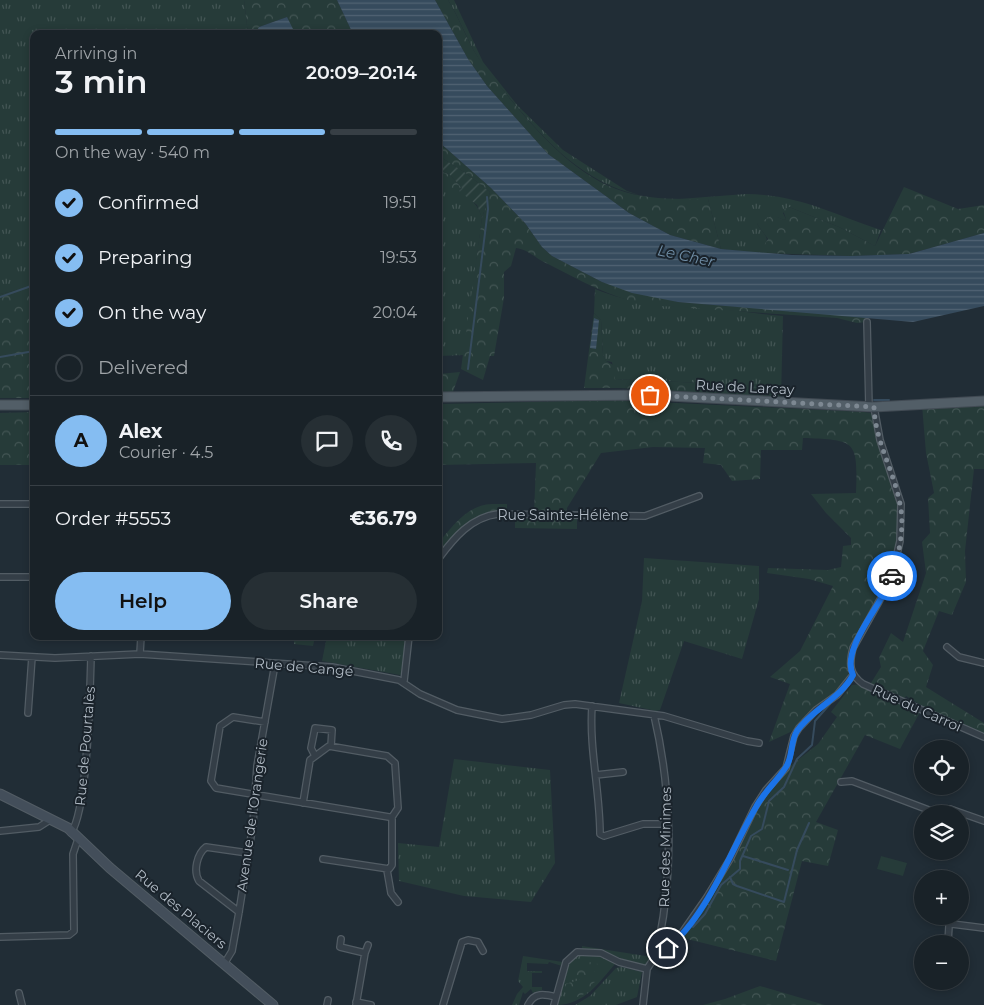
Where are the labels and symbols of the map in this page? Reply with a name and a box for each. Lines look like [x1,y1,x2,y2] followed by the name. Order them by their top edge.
[656,240,717,271] water label: Le Cher
[629,374,671,416] pin
[695,375,795,399] street label: Rue de Larçay
[497,506,629,524] street label: Rue Sainte-Hélène
[867,551,917,601] courier
[254,654,354,680] street label: Rue de Cangé
[870,680,964,736] street label: Rue du Carroi
[71,685,99,806] street label: Rue de Pourtalès
[232,737,272,893] street label: Avenue de l'Orangerie
[655,786,675,907] street label: Rue des Minimes
[131,865,231,953] street label: Rue des Placiers
[646,927,688,969] pin

